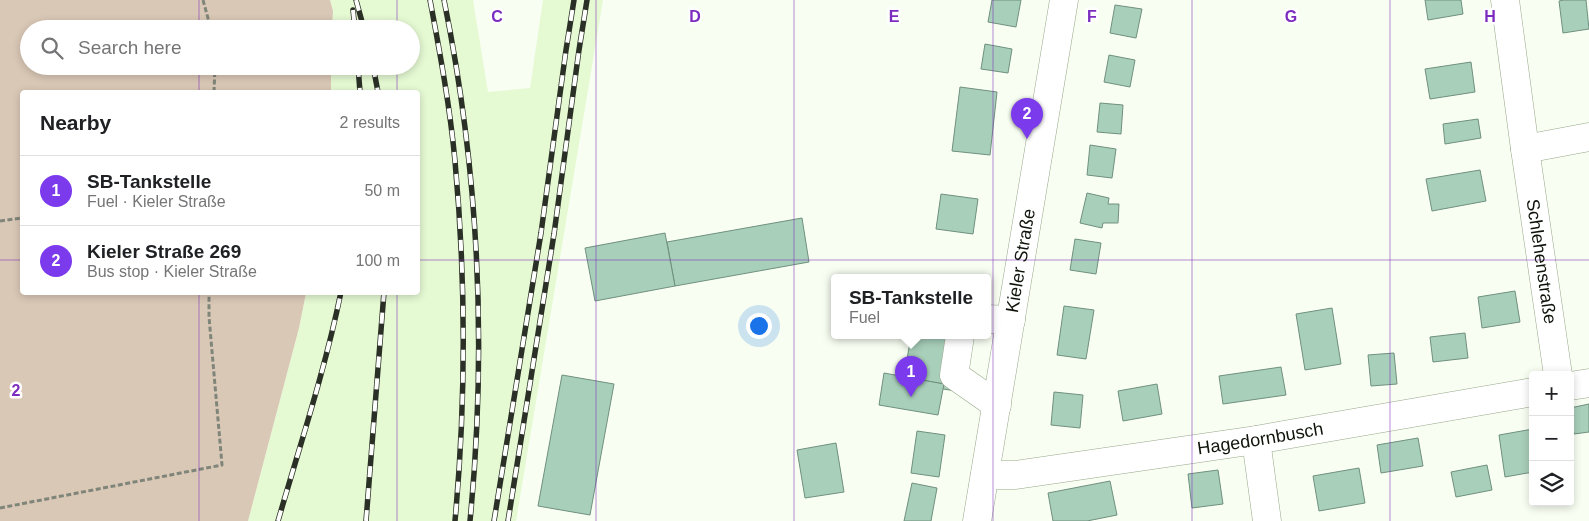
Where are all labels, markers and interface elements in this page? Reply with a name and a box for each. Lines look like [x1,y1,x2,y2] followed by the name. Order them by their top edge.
[491,8,503,25] text: C
[689,8,701,25] text: D
[889,8,900,25] text: E
[1087,8,1097,25] text: F
[1285,8,1297,25] text: G
[1484,8,1496,25] text: H
[20,20,420,75] search box
[38,34,66,62] icon: search
[78,37,182,58] text: Search here
[1011,98,1043,139] pin: 2
[40,111,111,134] text: Nearby
[340,114,400,131] text: 2 results
[87,171,211,192] text: SB-Tankstelle
[52,182,60,199] text: 1
[364,182,400,199] text: 50 m
[87,193,226,210] text: Fuel · Kieler Straße
[1522,198,1560,325] street label: Schlehenstraße
[1002,207,1039,314] street label: Kieler Straße
[87,241,241,262] text: Kieler Straße 269
[52,252,60,269] text: 2
[356,252,400,269] text: 100 m
[87,263,257,280] text: Bus stop · Kieler Straße
[831,274,991,339] popup
[849,287,973,308] text: SB-Tankstelle
[849,309,880,326] text: Fuel
[746,313,772,339] your location
[895,356,927,397] pin: 1
[1529,371,1574,506] map controls
[1529,371,1574,416] button: +
[12,382,21,399] text: 2
[1529,416,1574,461] button: −
[1196,419,1325,458] street label: Hagedornbusch
[1529,461,1574,506] button: layers

